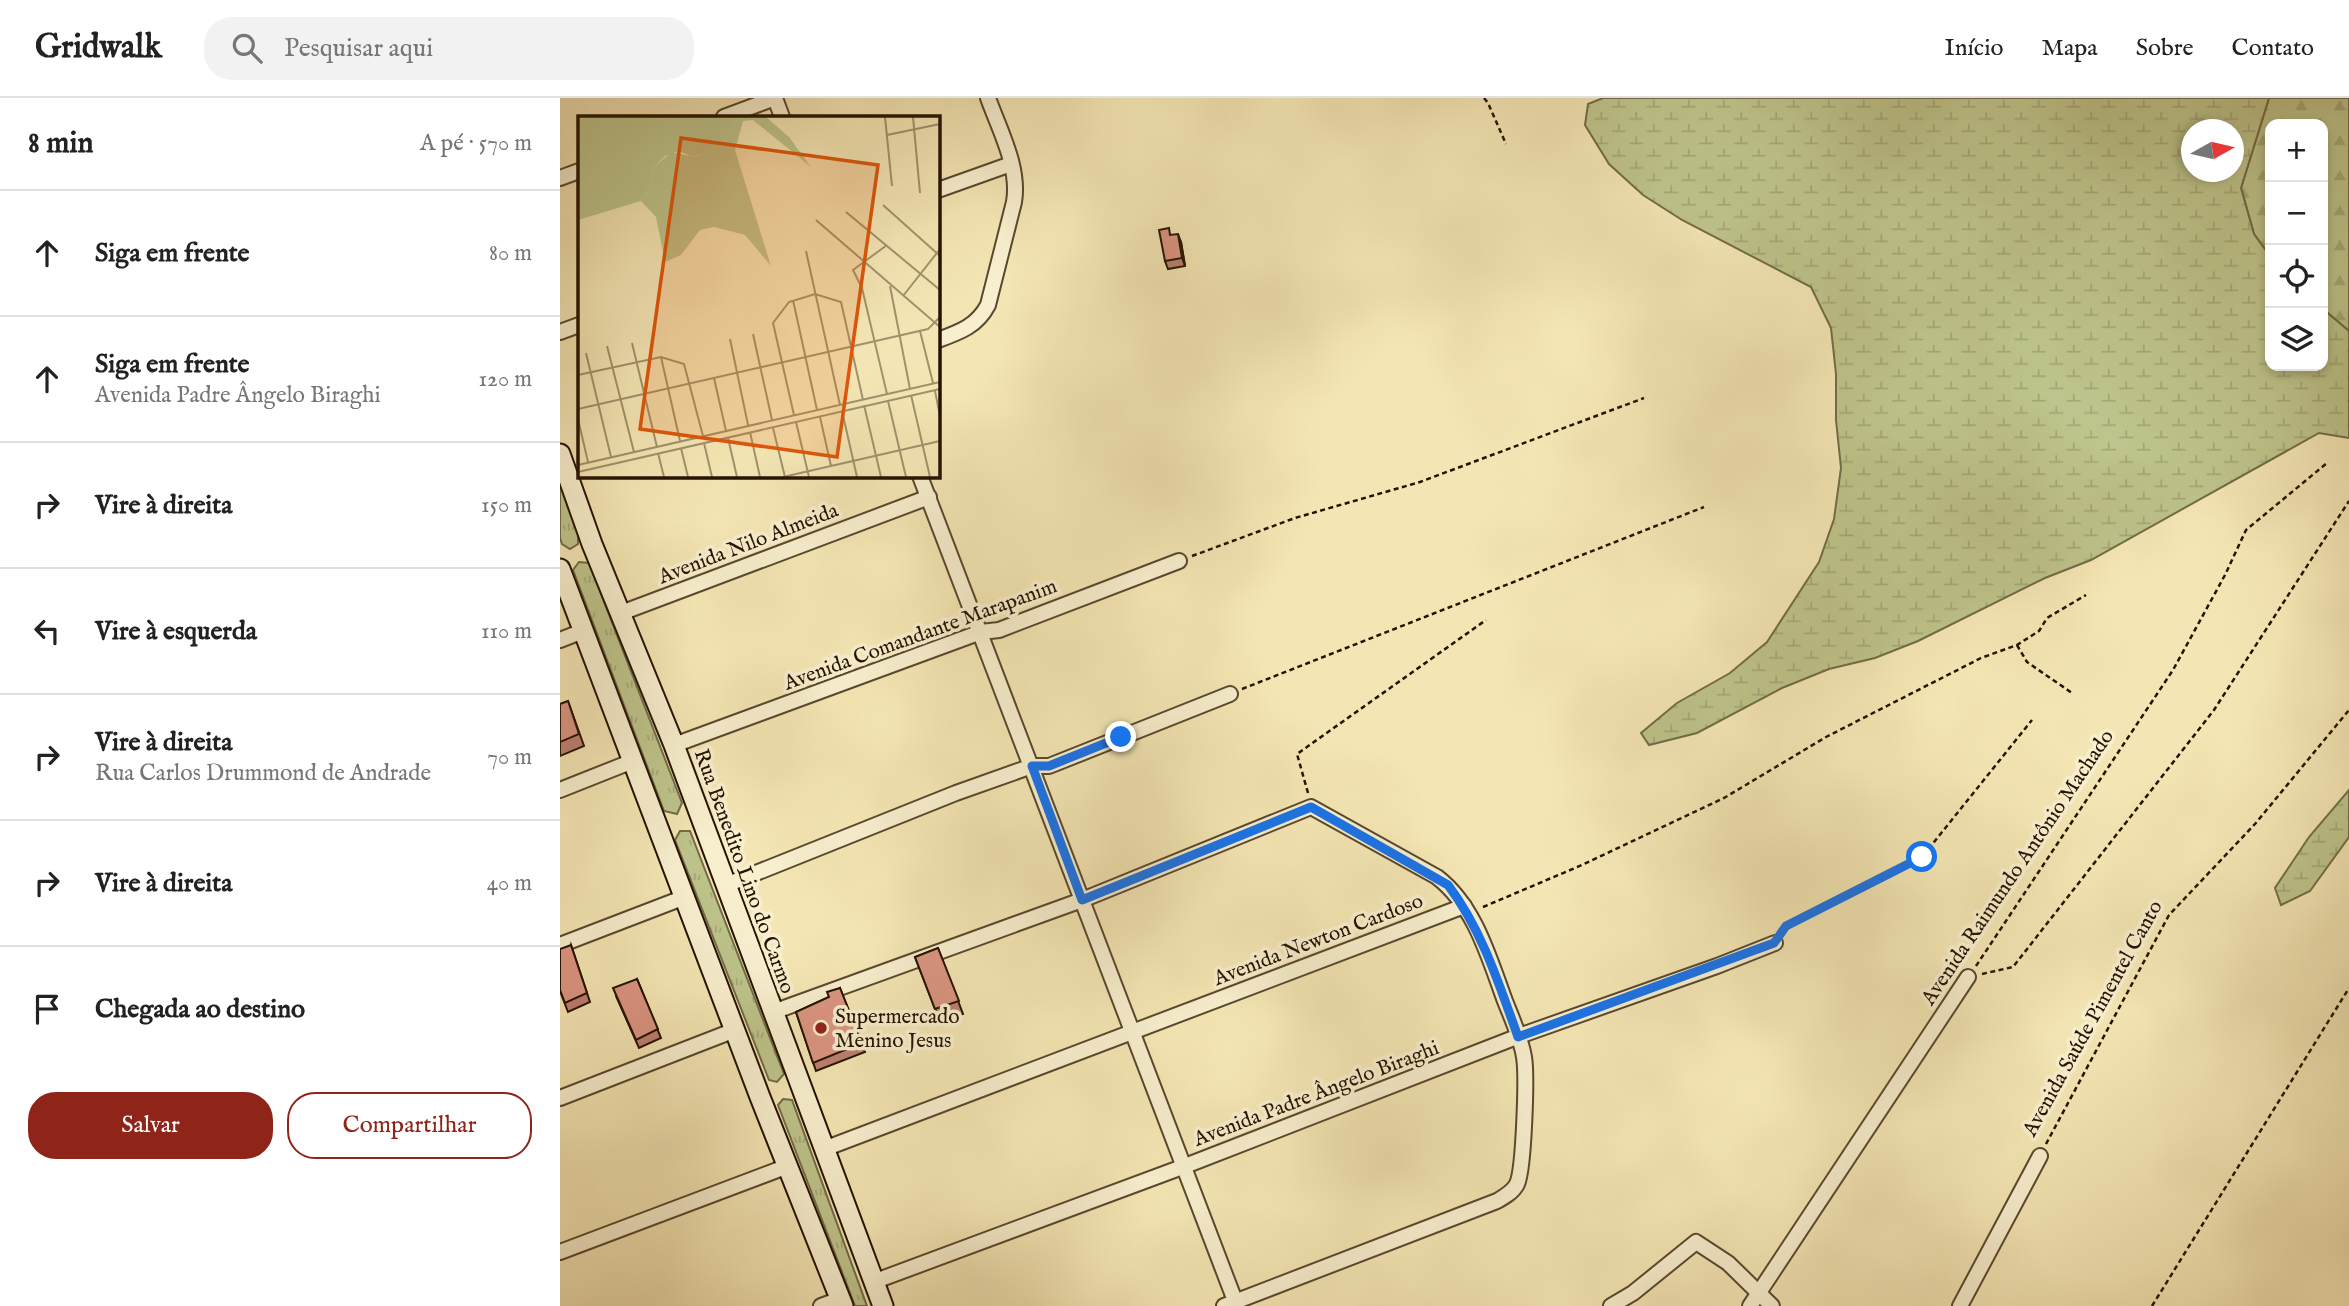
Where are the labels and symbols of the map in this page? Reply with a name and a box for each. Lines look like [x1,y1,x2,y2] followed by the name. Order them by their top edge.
[578,116,940,478] inset map
[2181,119,2244,182] north arrow
[654,497,843,592] street label: Avenida Nilo Almeida
[779,573,1061,698] street label: Avenida Comandante Marapanim
[1105,721,1136,752] route end
[1915,725,2121,1012] street label: Avenida Raimundo Antônio Machado
[687,745,800,998] street label: Rua Benedito Lino do Carmo
[1906,841,1937,872] route start
[1209,888,1427,993] street label: Avenida Newton Cardoso
[2017,896,2170,1142] street label: Avenida Saúde Pimentel Canto
[835,1004,960,1055] place label: Supermercado Menino Jesus
[813,1020,829,1036] marker: Supermercado Menino Jesus
[1189,1034,1443,1154] street label: Avenida Padre Ângelo Biraghi

